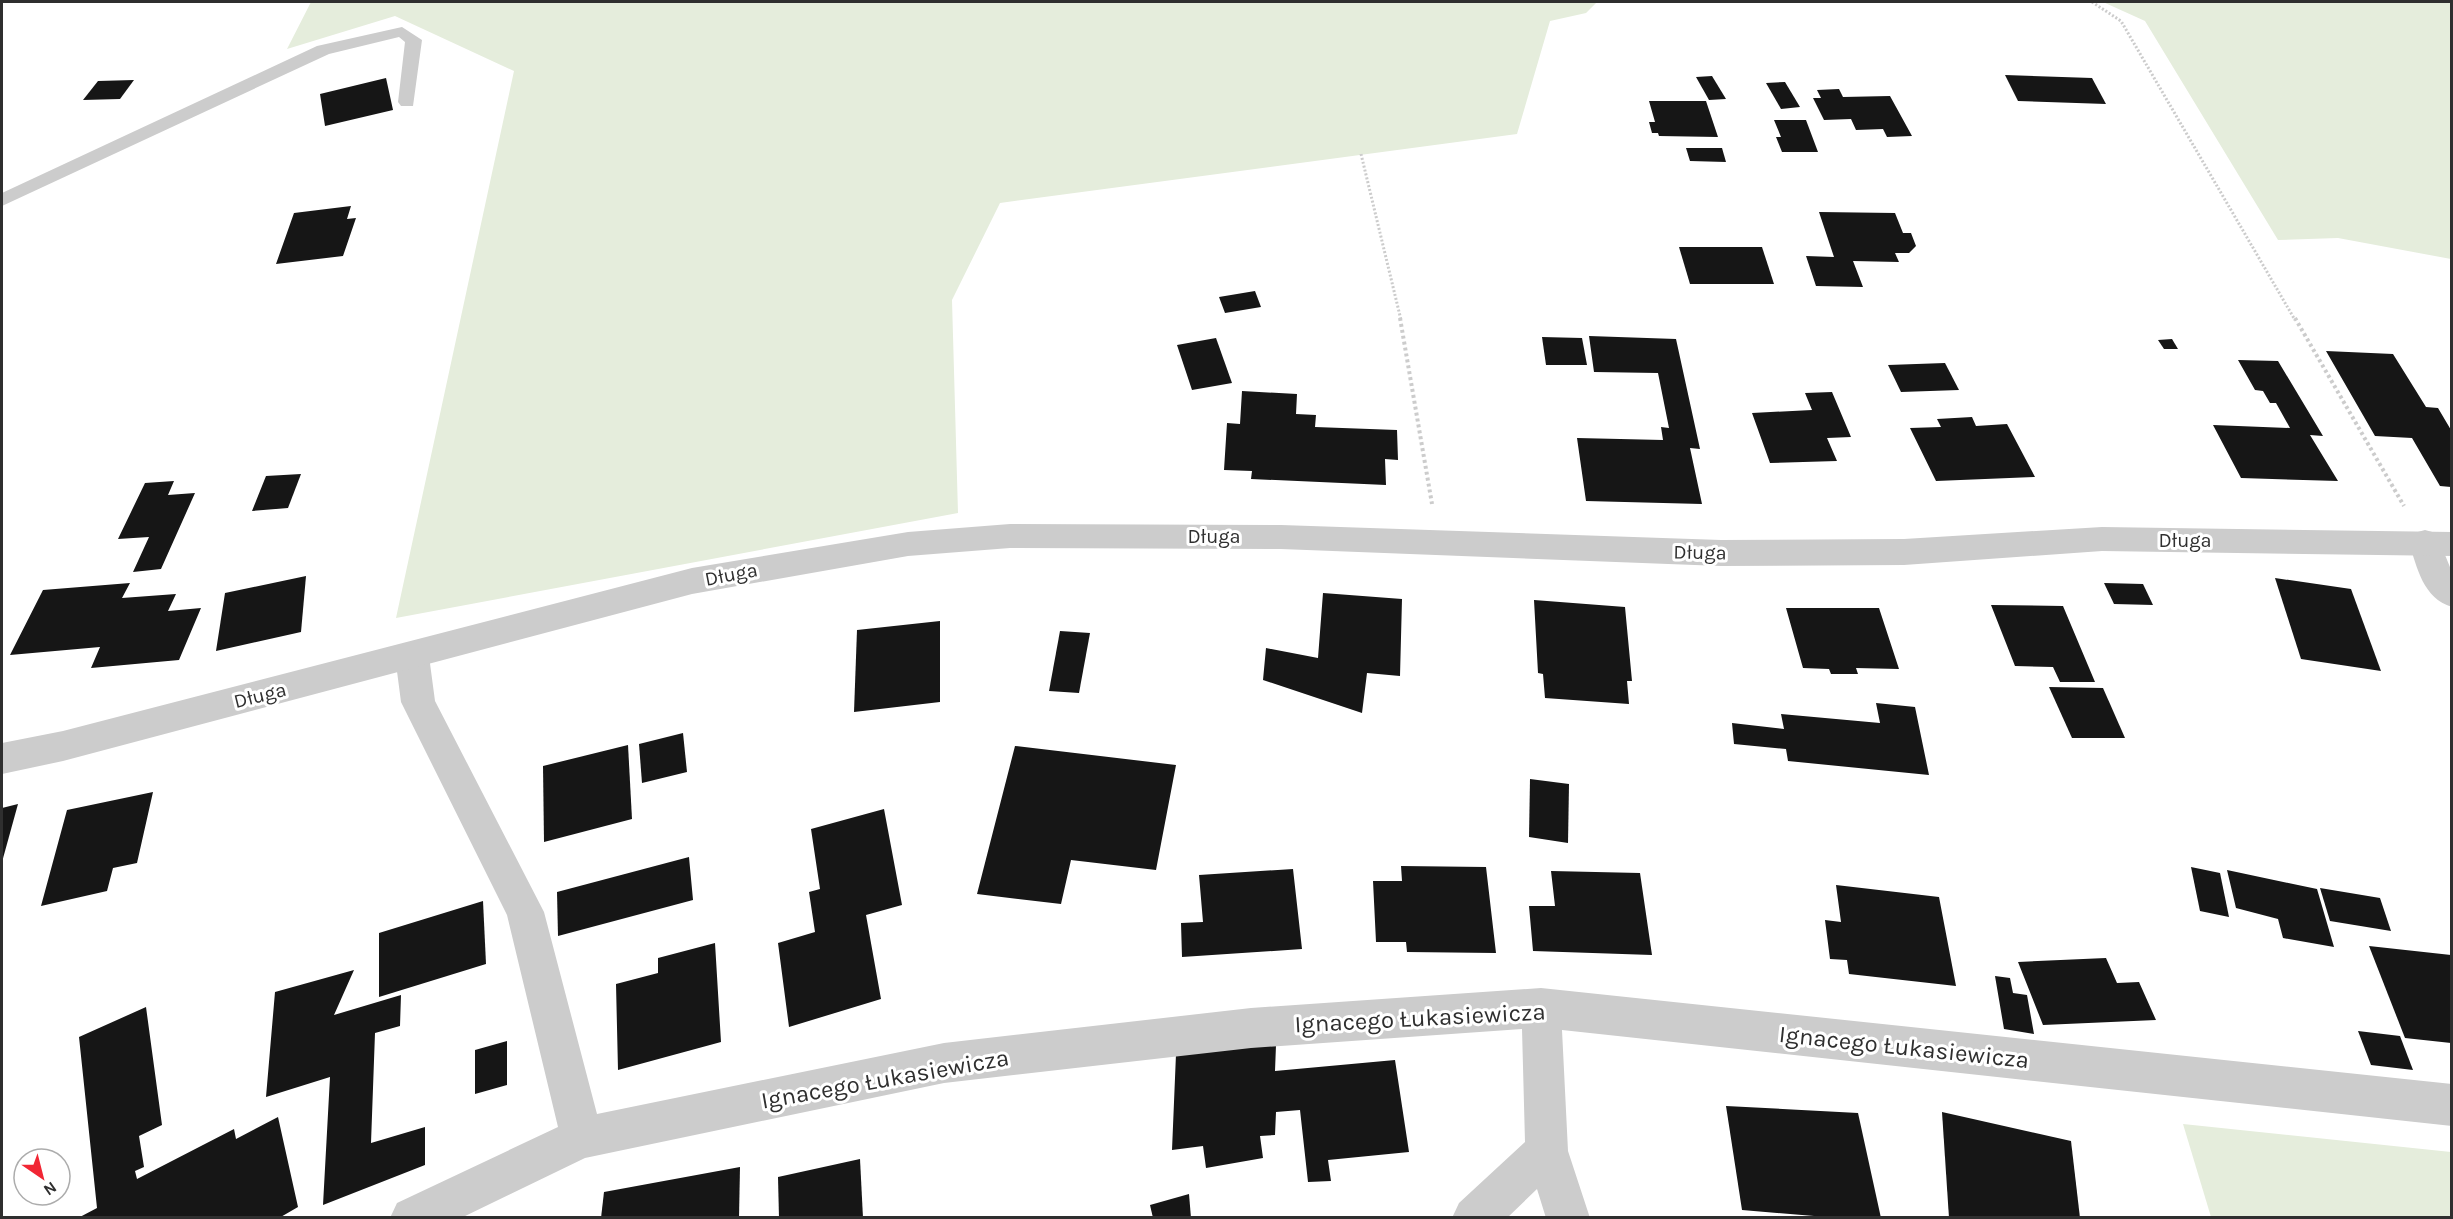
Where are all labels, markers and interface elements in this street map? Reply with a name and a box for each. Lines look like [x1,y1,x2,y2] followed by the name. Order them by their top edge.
[1187,525,1241,548] street label: Długa
[2158,529,2212,552] street label: Długa
[1673,541,1727,564] street label: Długa
[703,558,759,591] street label: Długa
[232,678,289,713] street label: Długa
[1294,997,1546,1039] street label: Ignacego Łukasiewicza
[1778,1020,2030,1074] street label: Ignacego Łukasiewicza
[759,1043,1011,1115] street label: Ignacego Łukasiewicza
[12,1147,72,1207] north arrow
[40,1178,60,1200] text: N

